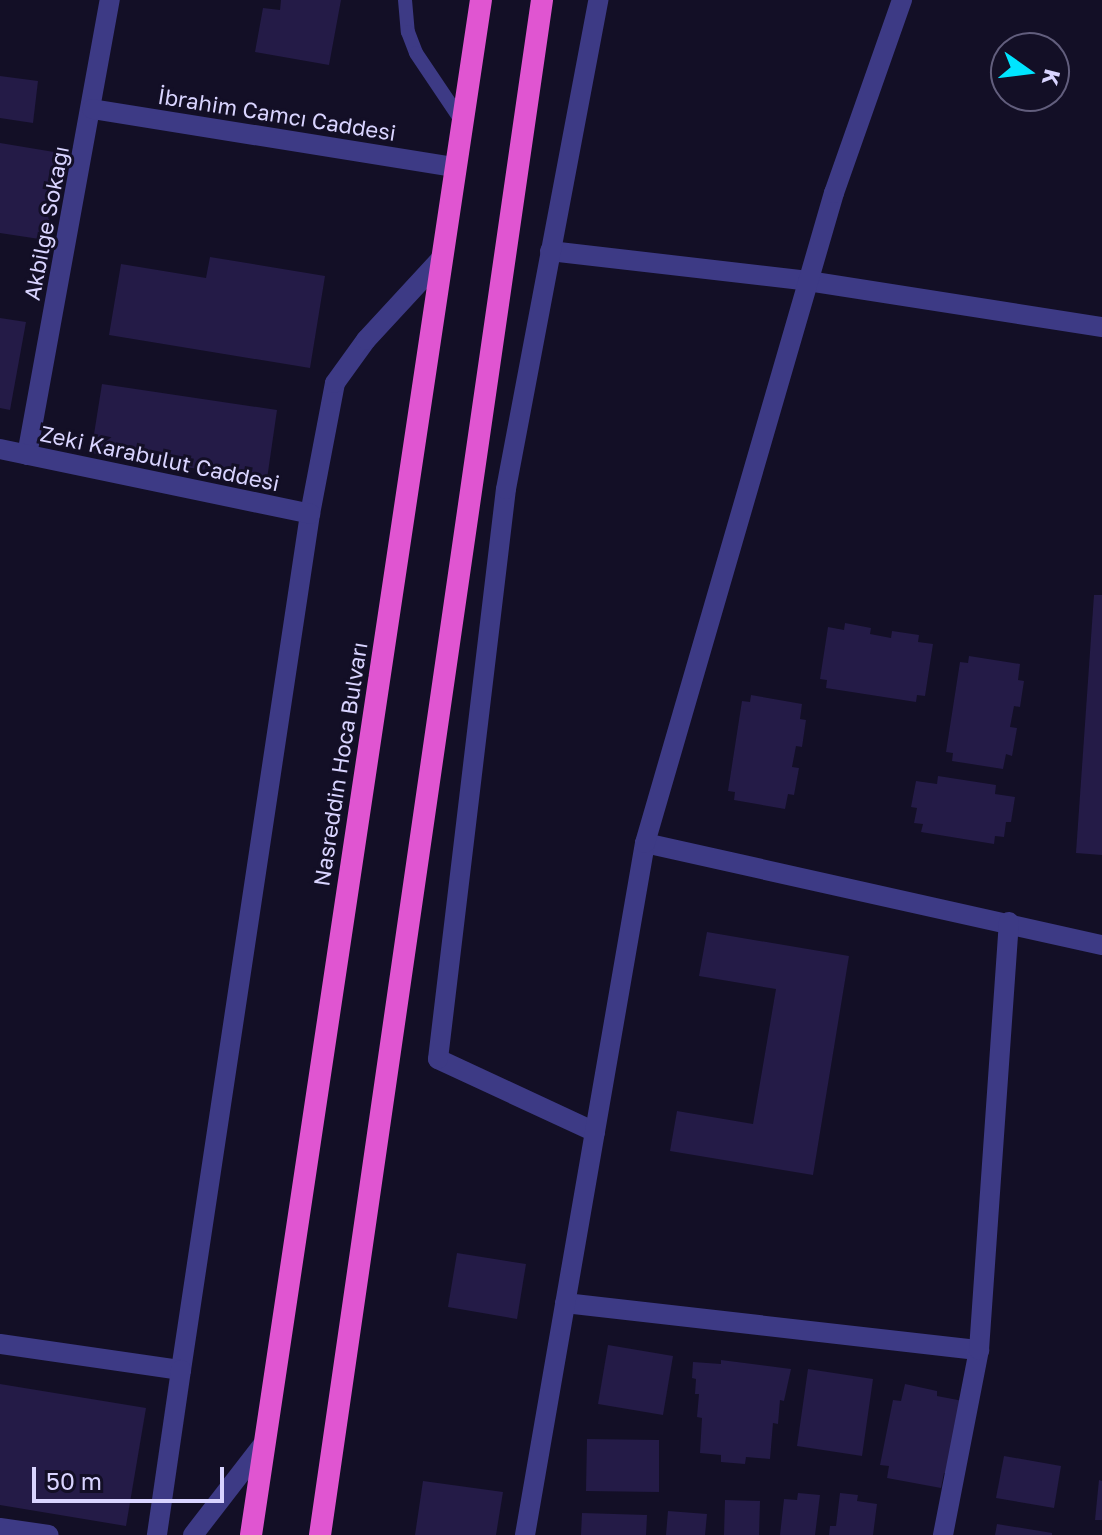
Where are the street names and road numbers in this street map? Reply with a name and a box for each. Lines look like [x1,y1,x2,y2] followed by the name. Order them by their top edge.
[156,82,398,146] street label: İbrahim Camcı Caddesi
[18,144,74,302] street label: Akbilge Sokağı
[38,420,282,496] street label: Zeki Karabulut Caddesi
[308,640,372,888] street label: Nasreddin Hoca Bulvarı

